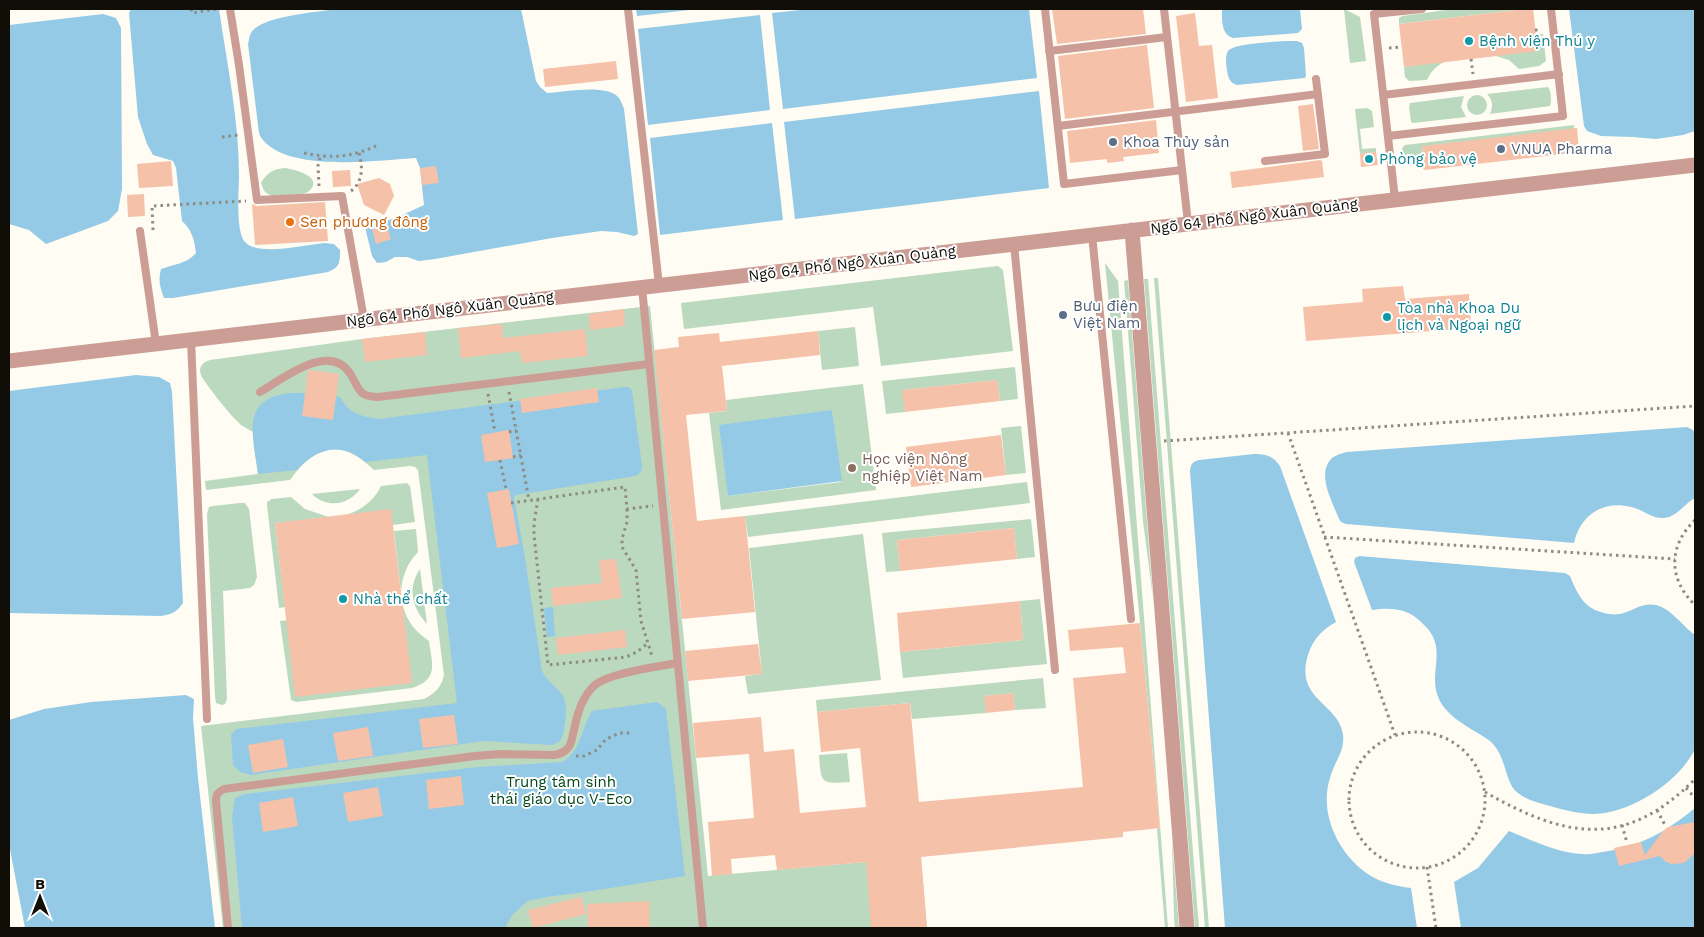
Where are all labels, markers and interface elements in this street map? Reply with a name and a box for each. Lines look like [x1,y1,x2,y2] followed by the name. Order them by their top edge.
[1479,32,1595,50] place label: Bệnh viện Thú y
[1463,35,1475,47] marker: Bệnh viện Thú y
[1123,133,1229,151] place label: Khoa Thủy sản
[1107,136,1119,148] marker: Khoa Thủy sản
[1511,140,1613,158] place label: VNUA Pharma
[1495,143,1507,155] marker: VNUA Pharma
[1379,150,1477,168] place label: Phòng bảo vệ
[1363,153,1375,165] marker: Phòng bảo vệ
[1149,194,1359,238] street label: Ngõ 64 Phố Ngô Xuân Quảng
[300,213,428,231] place label: Sen phương đông
[284,216,296,228] marker: Sen phương đông
[747,241,957,285] street label: Ngõ 64 Phố Ngô Xuân Quảng
[345,287,555,331] street label: Ngõ 64 Phố Ngô Xuân Quảng
[1073,297,1140,332] place label: Bưu điện Việt Nam
[1397,299,1522,334] place label: Tòa nhà Khoa Du lịch và Ngoại ngữ
[1057,309,1069,321] marker: Bưu điện Việt Nam
[1381,311,1393,323] marker: Tòa nhà Khoa Du lịch và Ngoại ngữ
[862,450,982,485] place label: Học viện Nông nghiệp Việt Nam
[846,462,858,474] marker: Học viện Nông nghiệp Việt Nam
[353,590,448,608] place label: Nhà thể chất
[337,593,349,605] marker: Nhà thể chất
[490,773,632,808] park label: Trung tâm sinh thái giáo dục V-Eco
[15,872,65,922] north arrow
[35,876,45,892] text: B

